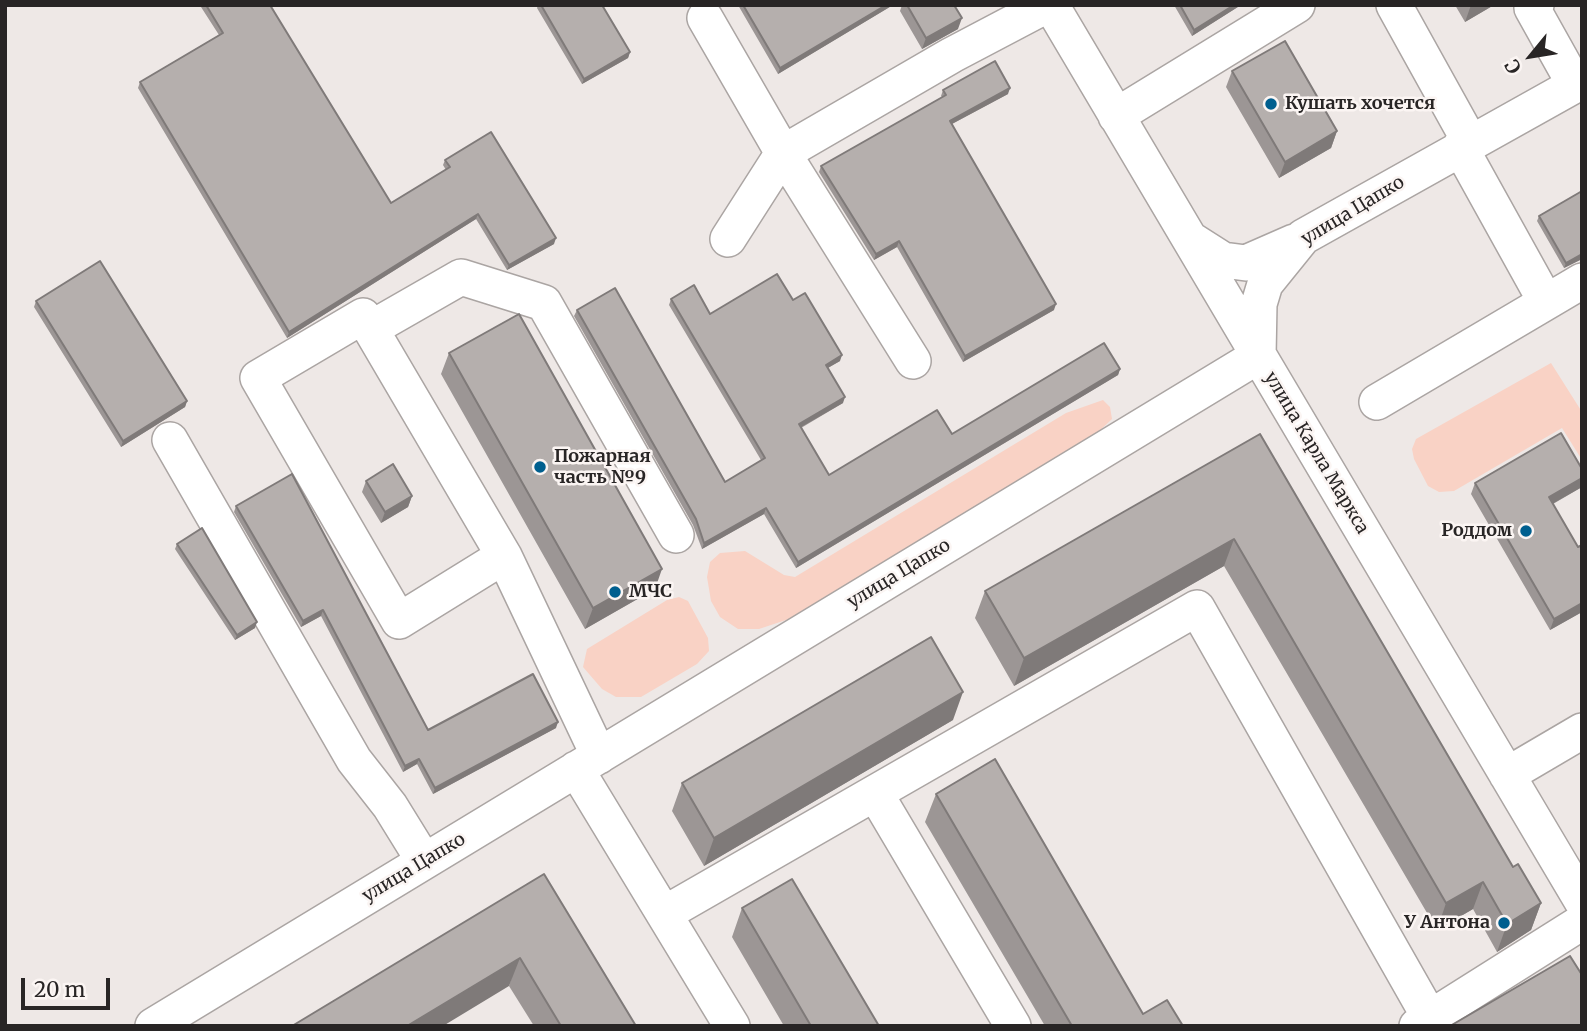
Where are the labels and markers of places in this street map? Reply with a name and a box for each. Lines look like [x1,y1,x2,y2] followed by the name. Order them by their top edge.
[1285,93,1435,115] place label: Кушать хочется
[1263,96,1279,112] marker: Кушать хочется
[554,446,651,489] place label: Пожарная часть №9
[532,459,548,475] marker: Пожарная часть №9
[1441,520,1512,542] place label: Роддом
[1518,523,1534,539] marker: Роддом
[629,581,672,603] place label: МЧС
[607,584,623,600] marker: МЧС
[1404,912,1490,934] place label: У Антона
[1496,915,1512,931] marker: У Антона

